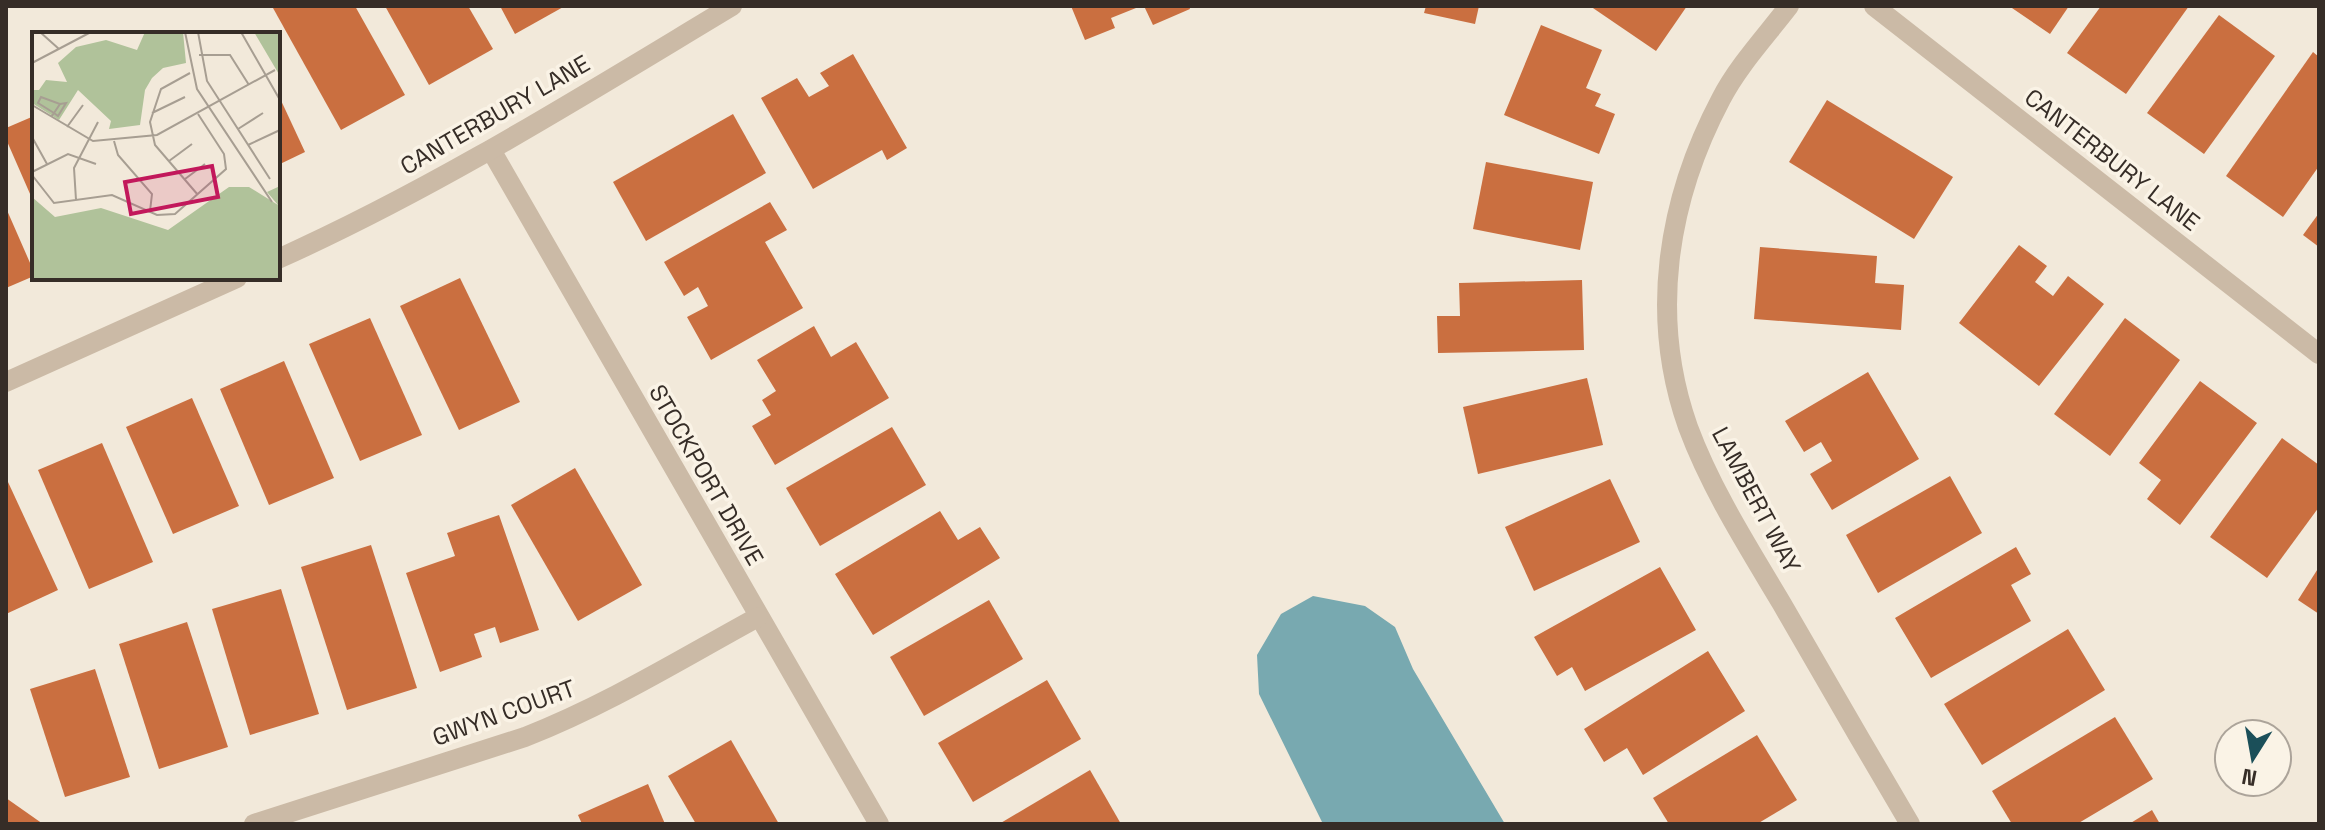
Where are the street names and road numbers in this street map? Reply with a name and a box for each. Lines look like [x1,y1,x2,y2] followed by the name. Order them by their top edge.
[394,48,595,181] street label: CANTERBURY LANE
[2018,82,2206,238] street label: CANTERBURY LANE
[642,379,771,571] street label: STOCKPORT DRIVE
[1705,421,1808,578] street label: LAMBERT WAY
[428,672,580,753] street label: GWYN COURT

